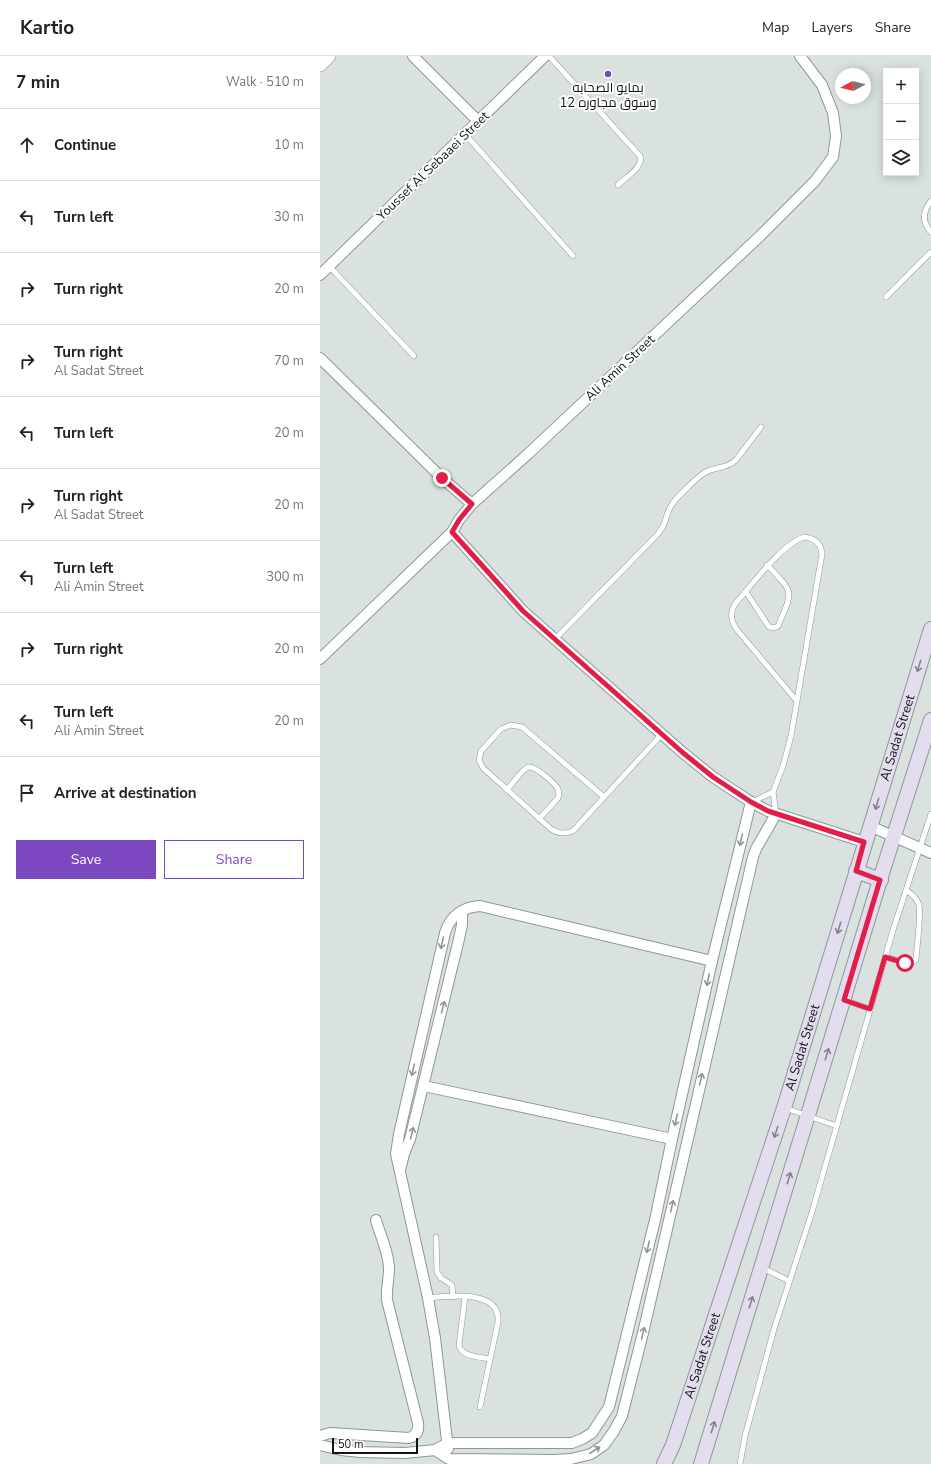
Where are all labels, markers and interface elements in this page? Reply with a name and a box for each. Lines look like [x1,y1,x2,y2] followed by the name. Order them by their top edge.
[20,15,74,41] text: Kartio
[762,18,789,37] text: Map
[811,18,853,37] text: Layers
[875,18,911,37] text: Share
[835,68,871,104] north arrow
[883,68,919,176] map controls
[883,68,919,104] button: +
[603,69,613,79] marker: بمايو الصحابه وسوق مجاوره 12
[16,71,60,94] text: 7 min
[226,73,304,91] text: Walk · 510 m
[560,79,656,112] place label: بمايو الصحابه وسوق مجاوره 12
[883,104,919,140] button: −
[372,107,494,225] street label: Youssef Al Sebaaei Street
[16,134,38,156] icon: ahead
[54,135,116,155] text: Continue
[274,136,304,154] text: 10 m
[883,140,919,176] button: layers
[16,206,38,228] icon: left
[54,207,113,227] text: Turn left
[274,208,304,226] text: 30 m
[16,278,38,300] icon: right
[54,279,123,299] text: Turn right
[274,280,304,298] text: 20 m
[581,331,659,405] street label: Ali Amin Street
[54,342,123,362] text: Turn right
[16,350,38,372] icon: right
[274,352,304,370] text: 70 m
[54,362,143,380] text: Al Sadat Street
[16,422,38,444] icon: left
[54,423,113,443] text: Turn left
[274,424,304,442] text: 20 m
[433,469,451,487] route end
[54,486,123,506] text: Turn right
[16,494,38,516] icon: right
[274,496,304,514] text: 20 m
[54,506,143,524] text: Al Sadat Street
[54,558,113,578] text: Turn left
[16,566,38,588] icon: left
[266,568,304,586] text: 300 m
[54,578,144,596] text: Ali Amin Street
[16,638,38,660] icon: right
[54,639,123,659] text: Turn right
[274,640,304,658] text: 20 m
[915,660,923,672] one-way arrow
[876,692,919,783] street label: Al Sadat Street
[54,702,113,722] text: Turn left
[16,710,38,732] icon: left
[274,712,304,730] text: 20 m
[54,722,144,740] text: Ali Amin Street
[16,782,38,804] icon: arrive
[54,783,197,803] text: Arrive at destination
[873,797,880,810] one-way arrow
[737,833,745,846] one-way arrow
[16,840,156,879] button: Save
[164,840,304,879] button: Share
[835,921,842,934] one-way arrow
[438,936,446,949] one-way arrow
[896,954,914,972] route start
[704,973,712,986] one-way arrow
[440,1000,447,1013] one-way arrow
[781,1002,824,1093] street label: Al Sadat Street
[824,1048,831,1061] one-way arrow
[409,1063,417,1076] one-way arrow
[697,1073,705,1086] one-way arrow
[671,1114,679,1127] one-way arrow
[771,1126,779,1138] one-way arrow
[409,1127,416,1140] one-way arrow
[786,1172,793,1185] one-way arrow
[668,1200,676,1213] one-way arrow
[644,1241,652,1254] one-way arrow
[748,1296,755,1309] one-way arrow
[680,1310,725,1401] street label: Al Sadat Street
[639,1327,647,1340] one-way arrow
[710,1420,717,1433] one-way arrow
[332,1436,418,1455] scale bar
[338,1437,363,1452] text: 50 m
[590,1446,601,1454] one-way arrow

